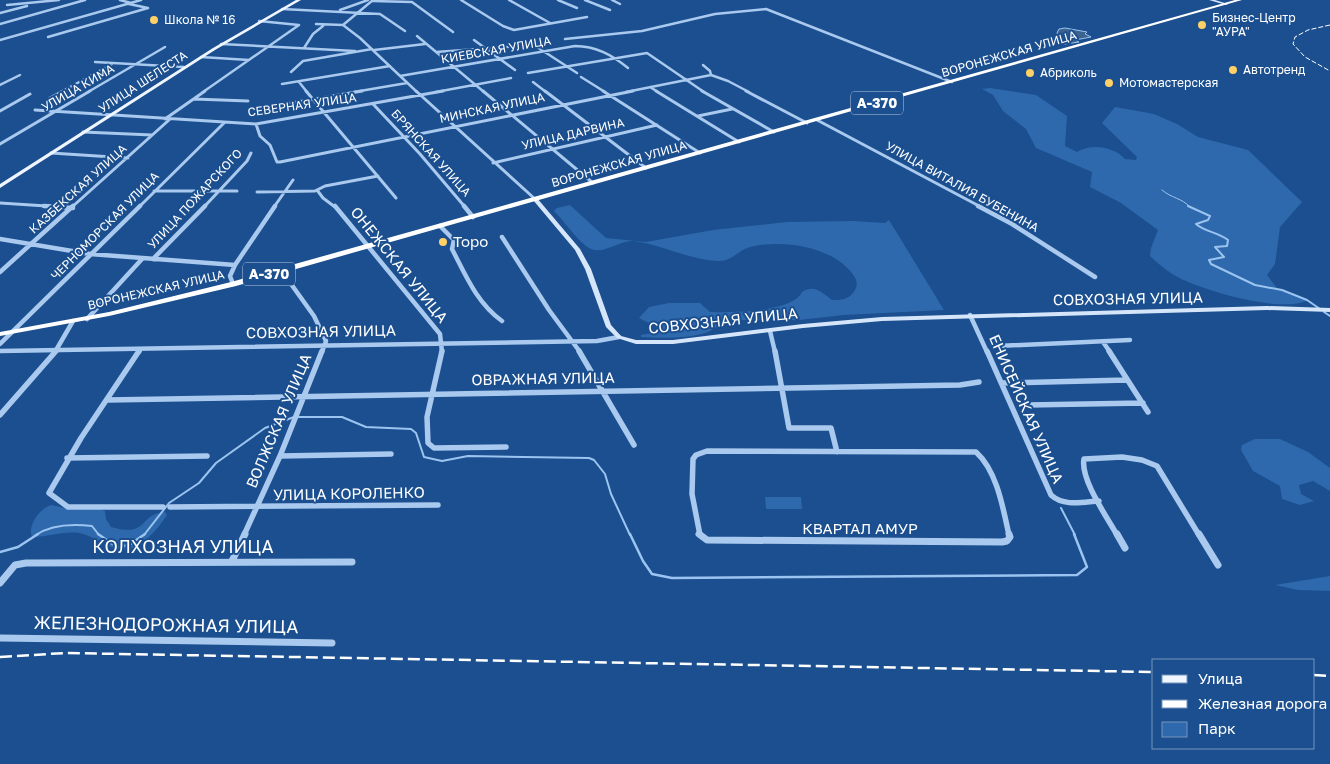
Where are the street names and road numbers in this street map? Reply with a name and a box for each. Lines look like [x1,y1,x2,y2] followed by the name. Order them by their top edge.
[940,27,1078,80] street label: ВОРОНЕЖСКАЯ УЛИЦА
[440,32,552,67] street label: КИЕВСКАЯ УЛИЦА
[96,47,190,116] street label: УЛИЦА ШЕЛЕСТА
[39,61,117,114] street label: УЛИЦА КИМА
[247,89,357,120] street label: СЕВЕРНАЯ УЛИЦА
[438,89,546,126] street label: МИНСКАЯ УЛИЦА
[851,92,903,115] road number: А-370
[388,106,474,199] street label: БРЯНСКАЯ УЛИЦА
[520,114,626,153] street label: УЛИЦА ДАРВИНА
[550,137,688,190] street label: ВОРОНЕЖСКАЯ УЛИЦА
[883,138,1041,235] street label: УЛИЦА ВИТАЛИЯ БУБЕНИНА
[26,141,130,236] street label: КАЗБЕКСКАЯ УЛИЦА
[144,145,245,252] street label: УЛИЦА ПОЖАРСКОГО
[47,168,162,283] street label: ЧЕРНОМОРСКАЯ УЛИЦА
[347,203,452,326] street label: ОНЕЖСКАЯ УЛИЦА
[243,262,295,286] road number: А-370
[86,266,226,313] street label: ВОРОНЕЖСКАЯ УЛИЦА
[1053,288,1203,308] street label: СОВХОЗНАЯ УЛИЦА
[647,303,798,337] street label: СОВХОЗНАЯ УЛИЦА
[246,321,396,341] street label: СОВХОЗНАЯ УЛИЦА
[986,331,1068,486] street label: ЕНИСЕЙСКАЯ УЛИЦА
[242,351,315,490] street label: ВОЛЖСКАЯ УЛИЦА
[471,368,615,388] street label: ОВРАЖНАЯ УЛИЦА
[273,483,425,503] street label: УЛИЦА КОРОЛЕНКО
[802,519,918,537] street label: КВАРТАЛ АМУР
[92,535,274,557] street label: КОЛХОЗНАЯ УЛИЦА
[33,611,299,637] street label: ЖЕЛЕЗНОДОРОЖНАЯ УЛИЦА

